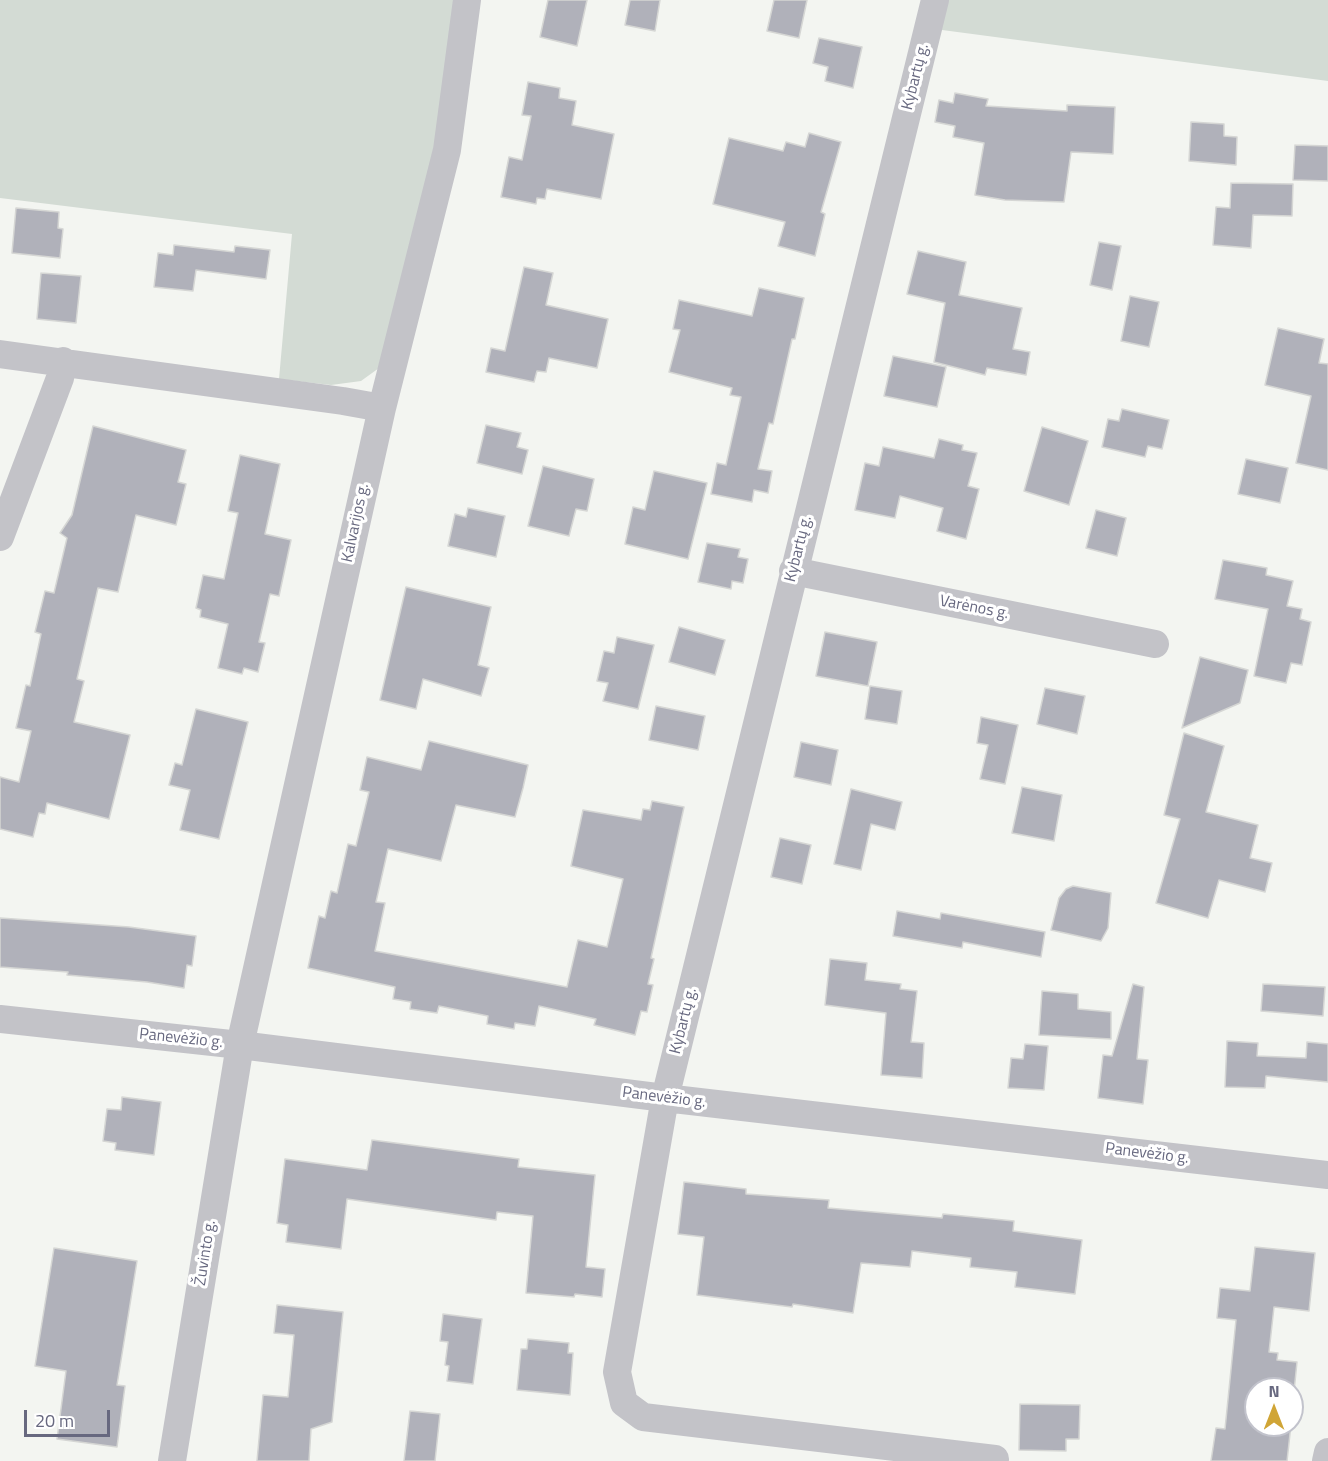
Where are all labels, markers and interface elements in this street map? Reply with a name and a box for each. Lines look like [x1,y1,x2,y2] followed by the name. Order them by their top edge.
[898,42,934,112] street label: Kybartų g.
[338,482,374,564] street label: Kalvarijos g.
[781,514,817,584] street label: Kybartų g.
[938,592,1010,624] street label: Varėnos g.
[666,986,702,1056] street label: Kybartų g.
[138,1025,224,1053] street label: Panevėžio g.
[621,1083,707,1113] street label: Panevėžio g.
[1104,1139,1190,1169] street label: Panevėžio g.
[191,1219,221,1287] street label: Žuvinto g.
[1244,1377,1304,1437] north arrow
[1268,1379,1280,1403] text: N
[27,1398,112,1436] scale bar
[35,1407,74,1434] text: 20 m

